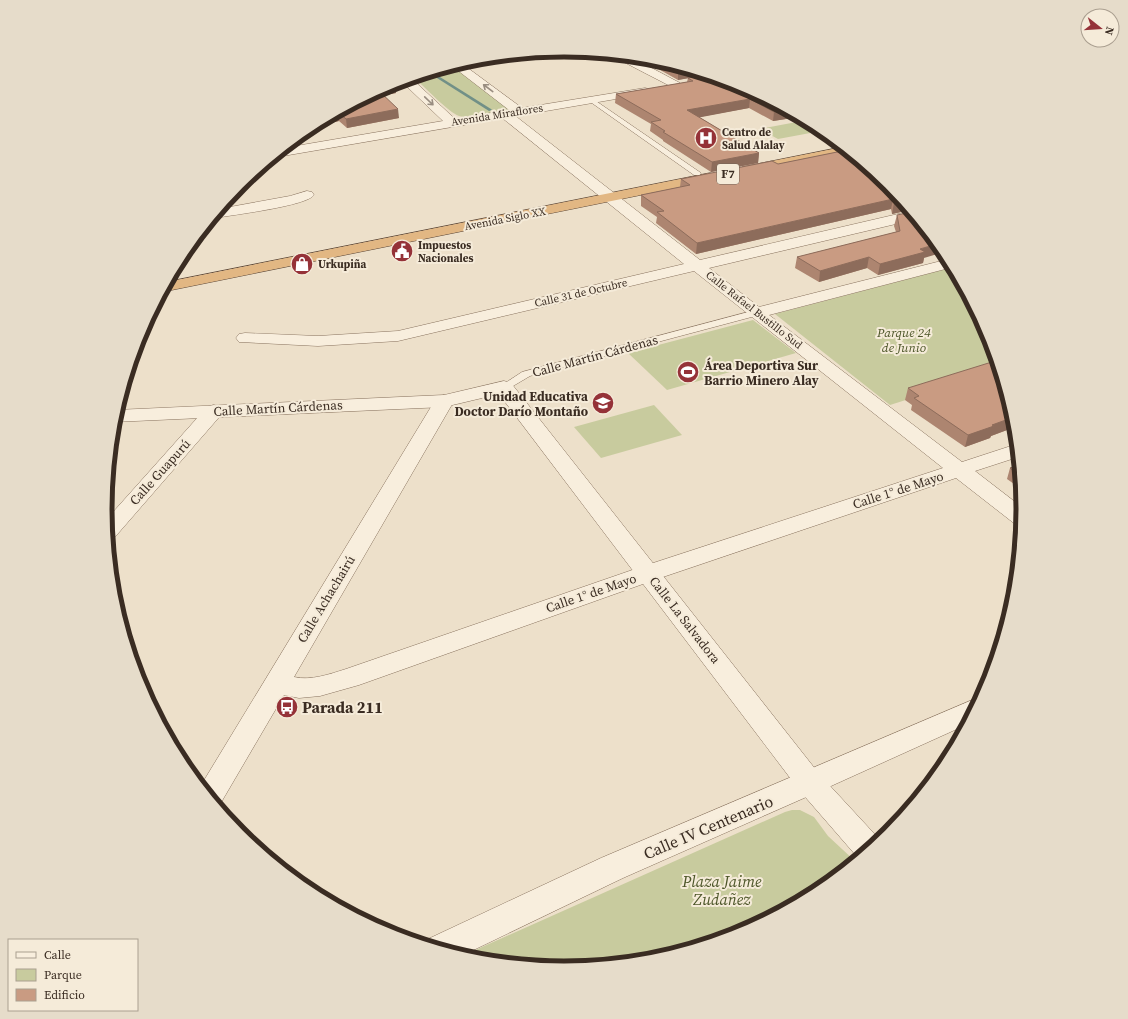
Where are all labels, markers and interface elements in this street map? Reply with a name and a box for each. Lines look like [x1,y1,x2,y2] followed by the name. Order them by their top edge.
[1080,8,1120,48] north arrow
[1101,25,1117,37] text: N
[482,84,493,93] one-way arrow
[424,96,434,106] one-way arrow
[450,100,544,130] street label: Avenida Miraflores
[693,125,719,151] hospital icon: Centro de Salud Alalay
[722,125,785,153] place label: Centro de Salud Alalay
[717,164,739,184] road number: F7
[463,204,548,234] street label: Avenida Siglo XX
[389,238,415,264] public building icon: Impuestos Nacionales
[418,238,474,266] place label: Impuestos Nacionales
[289,251,315,277] shop icon: Urkupiña
[318,257,366,272] place label: Urkupiña
[703,268,806,353] street label: Calle Rafael Bustillo Sud
[533,275,629,311] street label: Calle 31 de Octubre
[876,324,931,356] park label: Parque 24 de Junio
[530,331,660,381] street label: Calle Martín Cárdenas
[704,357,819,389] place label: Área Deportiva Sur Barrio Minero Alay
[675,359,701,385] sports icon: Área Deportiva Sur Barrio Minero Alay
[454,388,588,420] place label: Unidad Educativa Doctor Darío Montaño
[590,390,616,416] school or university icon: Unidad Educativa Doctor Darío Montaño
[213,396,343,420] street label: Calle Martín Cárdenas
[126,435,194,509] street label: Calle Guapurú
[850,467,946,513] street label: Calle 1° de Mayo
[293,552,359,646] street label: Calle Achachairú
[544,570,638,616] street label: Calle 1° de Mayo
[646,573,725,667] street label: Calle La Salvadora
[274,694,300,720] bus stop icon: Parada 211
[302,696,383,718] place label: Parada 211
[640,790,776,864] street label: Calle IV Centenario
[681,870,762,910] park label: Plaza Jaime Zudañez
[8,939,138,1011] legend
[44,947,71,963] text: Calle
[44,967,82,983] text: Parque
[44,987,85,1003] text: Edificio

